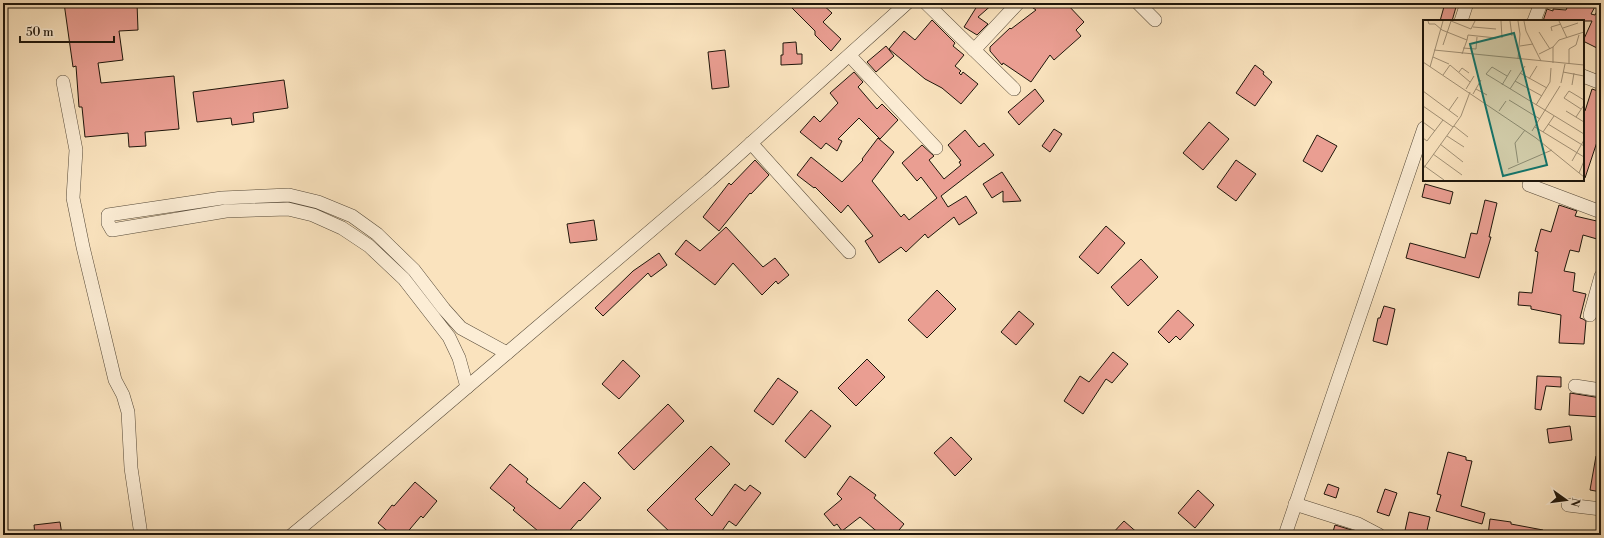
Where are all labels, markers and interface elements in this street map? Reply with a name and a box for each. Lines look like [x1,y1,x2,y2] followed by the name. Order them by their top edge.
[20,18,114,44] scale bar
[1423,20,1584,181] inset map
[26,25,54,40] text: 50 m
[1546,480,1586,520] north arrow
[1567,496,1583,508] text: N

